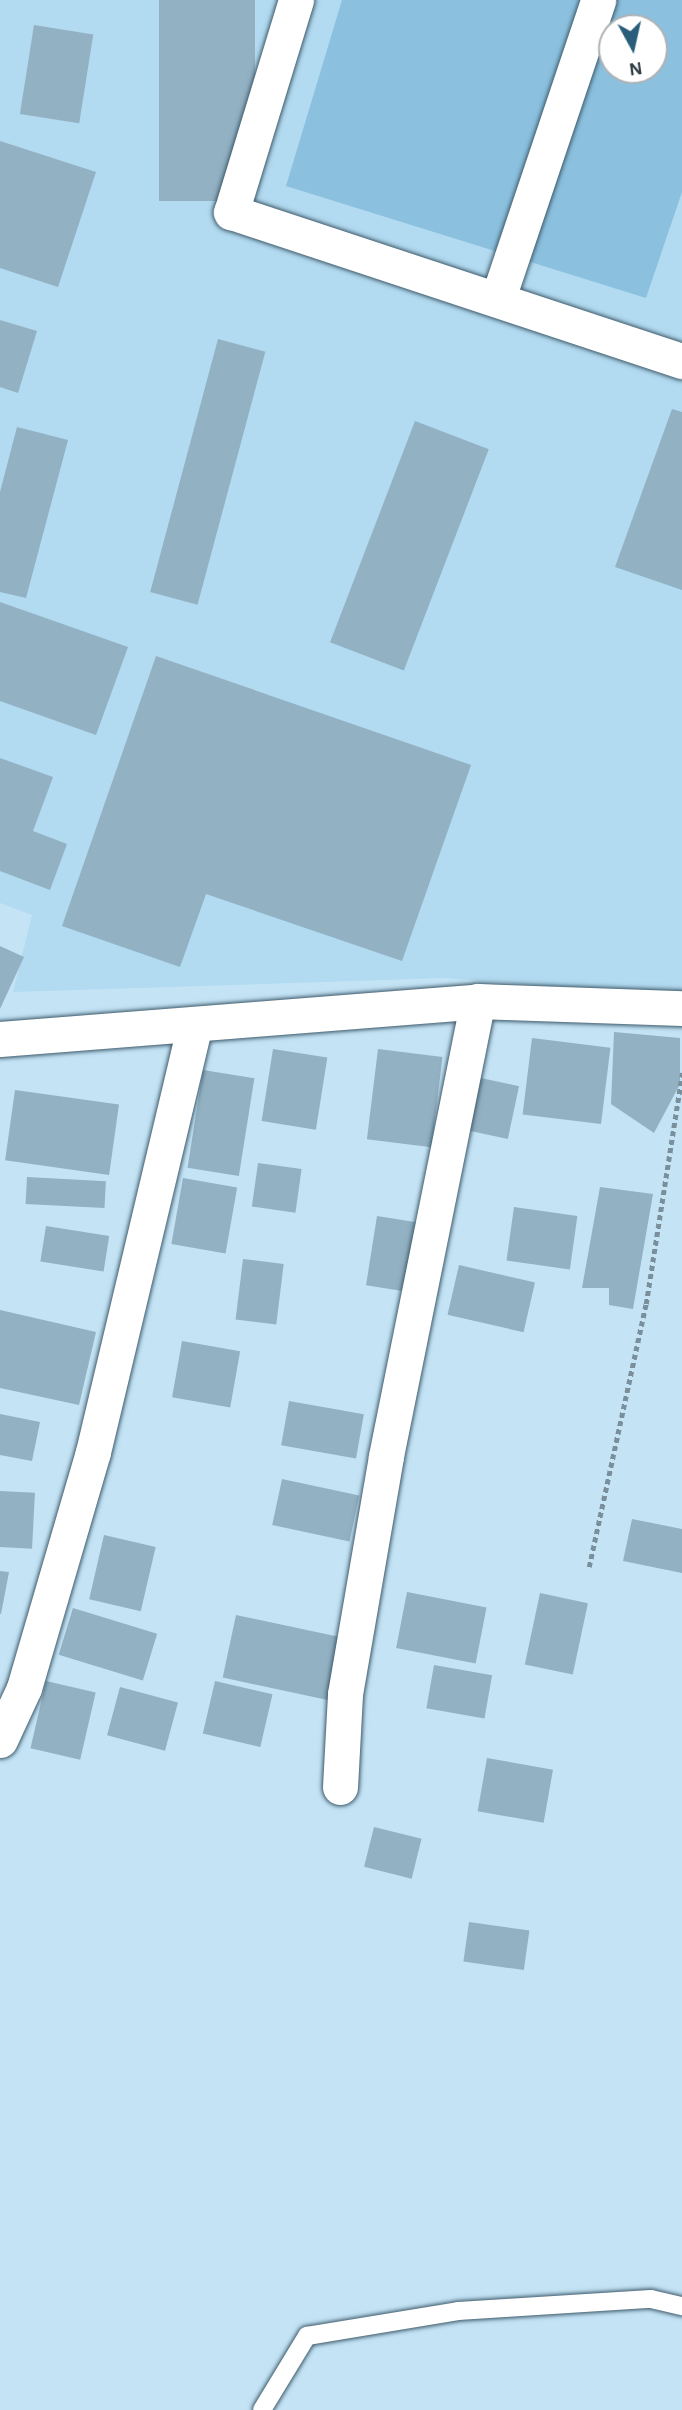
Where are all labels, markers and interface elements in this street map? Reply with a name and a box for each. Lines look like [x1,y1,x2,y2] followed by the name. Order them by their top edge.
[598,14,668,84] north arrow
[628,58,644,79] text: N

